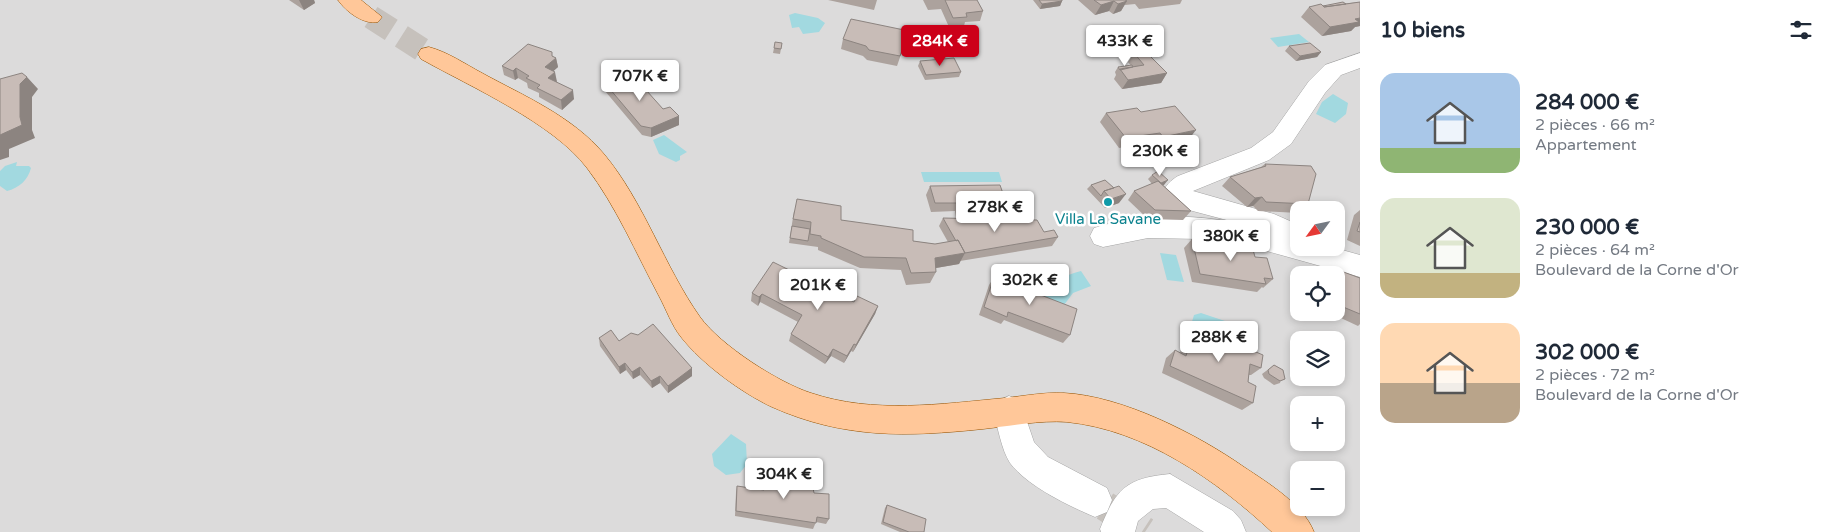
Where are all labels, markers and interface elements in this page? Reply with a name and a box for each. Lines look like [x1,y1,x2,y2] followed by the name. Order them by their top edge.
[1787,16,1815,44] icon: filters
[1380,18,1465,43] text: 10 biens
[899,24,981,67] pin: 284K €
[1084,24,1166,67] pin: 433K €
[912,31,968,51] text: 284K €
[1097,31,1153,51] text: 433K €
[599,59,681,102] pin: 707K €
[612,66,668,86] text: 707K €
[1535,90,1639,115] text: 284 000 €
[1420,93,1480,153] icon: home
[1535,115,1655,135] text: 2 pièces · 66 m²
[1119,134,1201,177] pin: 230K €
[1535,135,1637,155] text: Appartement
[1132,141,1188,161] text: 230K €
[954,190,1036,233] pin: 278K €
[1102,196,1114,208] marker: Villa La Savane
[967,197,1023,217] text: 278K €
[1290,201,1345,256] north arrow
[1290,201,1345,516] map controls
[1055,210,1161,228] place label: Villa La Savane
[1535,215,1639,240] text: 230 000 €
[1420,218,1480,278] icon: home
[1190,220,1272,262] pin: 380K €
[1203,226,1259,246] text: 380K €
[1535,240,1655,260] text: 2 pièces · 64 m²
[1535,260,1739,280] text: Boulevard de la Corne d'Or
[989,264,1071,306] pin: 302K €
[1290,266,1345,321] button: locate
[777,268,859,311] pin: 201K €
[1002,270,1058,290] text: 302K €
[790,275,846,295] text: 201K €
[1178,320,1260,363] pin: 288K €
[1191,327,1247,347] text: 288K €
[1290,331,1345,386] button: layers
[1535,340,1639,365] text: 302 000 €
[1420,343,1480,403] icon: home
[1535,365,1655,385] text: 2 pièces · 72 m²
[1535,385,1739,405] text: Boulevard de la Corne d'Or
[1290,396,1345,451] button: +
[743,458,825,500] pin: 304K €
[1290,461,1345,516] button: −
[756,464,812,484] text: 304K €

